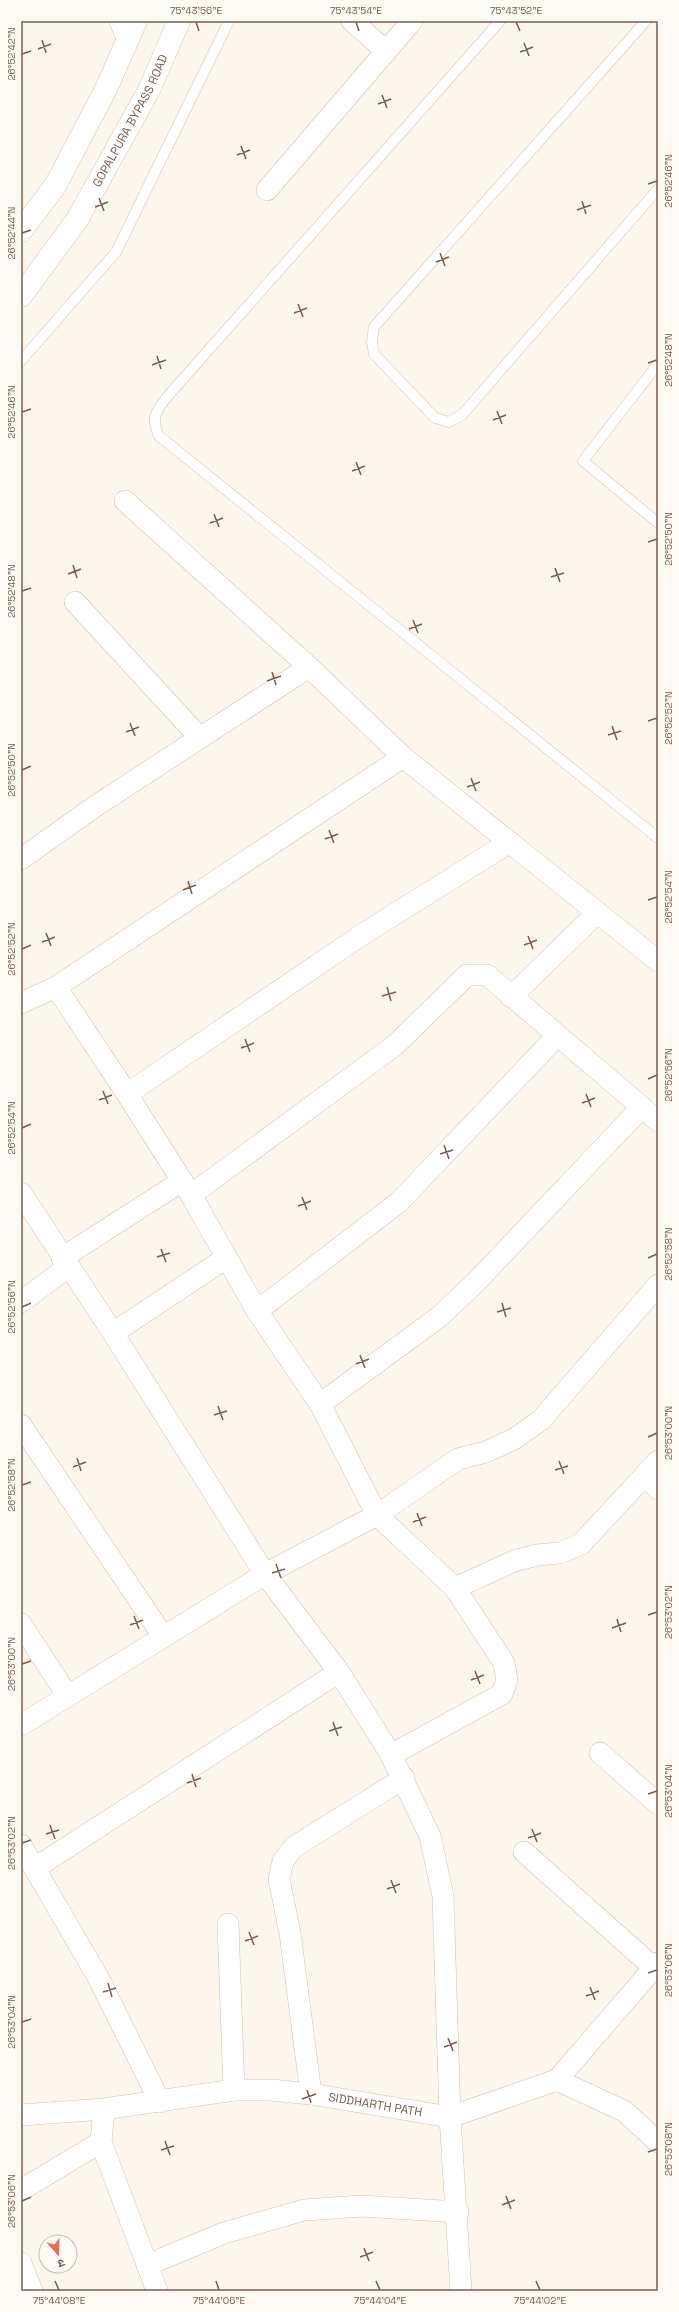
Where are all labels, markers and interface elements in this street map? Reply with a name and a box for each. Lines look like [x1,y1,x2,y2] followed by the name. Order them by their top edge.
[170,4,222,17] text: 75°43'56"E
[330,4,382,17] text: 75°43'54"E
[490,4,542,17] text: 75°43'52"E
[5,27,18,81] text: 26°52'42"N
[89,52,171,190] street label: GOPALPURA BYPASS ROAD
[662,154,675,208] text: 26°52'46"N
[5,206,18,260] text: 26°52'44"N
[662,333,675,387] text: 26°52'48"N
[5,385,18,439] text: 26°52'46"N
[662,512,675,566] text: 26°52'50"N
[5,564,18,618] text: 26°52'48"N
[662,691,675,745] text: 26°52'52"N
[5,743,18,797] text: 26°52'50"N
[662,870,675,924] text: 26°52'54"N
[5,922,18,976] text: 26°52'52"N
[662,1048,675,1102] text: 26°52'56"N
[5,1101,18,1155] text: 26°52'54"N
[662,1227,675,1281] text: 26°52'58"N
[5,1280,18,1334] text: 26°52'56"N
[662,1406,675,1460] text: 26°53'00"N
[5,1458,18,1512] text: 26°52'58"N
[662,1585,675,1639] text: 26°53'02"N
[5,1637,18,1691] text: 26°53'00"N
[662,1764,675,1818] text: 26°53'04"N
[5,1816,18,1870] text: 26°53'02"N
[662,1943,675,1997] text: 26°53'06"N
[5,1995,18,2049] text: 26°53'04"N
[327,2089,423,2120] street label: SIDDHARTH PATH
[662,2122,675,2176] text: 26°53'08"N
[5,2174,18,2228] text: 26°53'06"N
[38,2234,78,2274] north arrow
[55,2256,67,2271] text: उ
[33,2294,86,2307] text: 75°44'08"E
[193,2294,246,2307] text: 75°44'06"E
[354,2294,407,2307] text: 75°44'04"E
[514,2294,567,2307] text: 75°44'02"E

